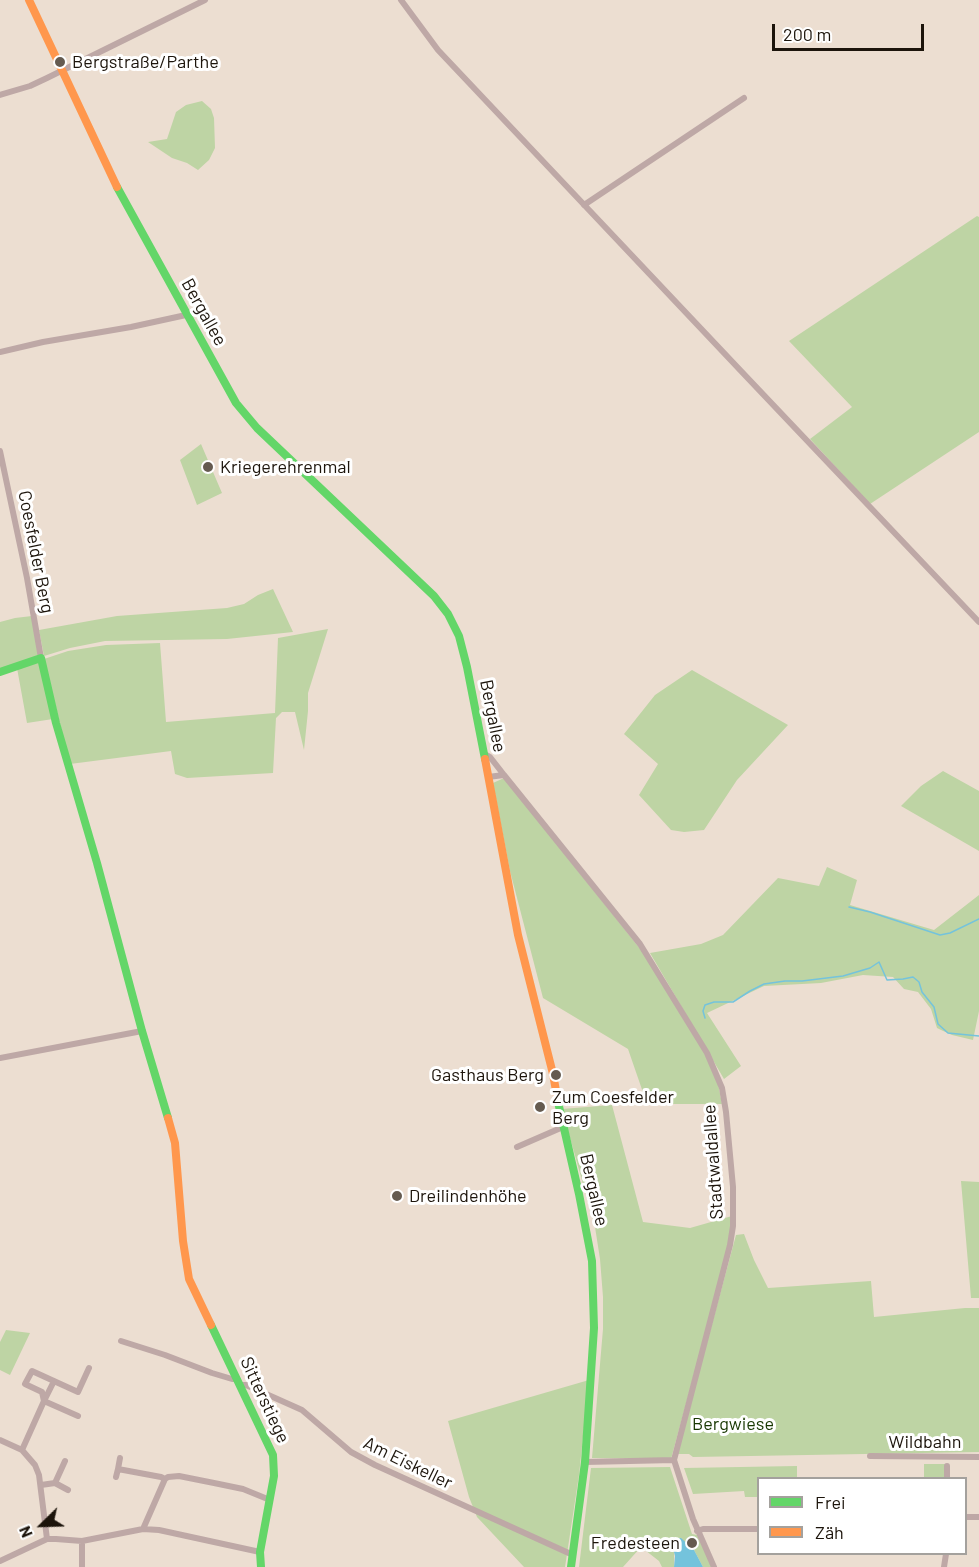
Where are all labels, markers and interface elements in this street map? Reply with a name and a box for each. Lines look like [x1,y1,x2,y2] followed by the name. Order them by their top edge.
[775,12,926,50] scale bar
[783,23,831,45] text: 200 m
[72,51,219,73] place label: Bergstraße/Parthe
[53,55,67,69] marker: Bergstraße/Parthe
[177,275,231,349] street label: Bergallee
[220,456,351,478] place label: Kriegerehrenmal
[201,460,215,474] marker: Kriegerehrenmal
[14,489,58,615] street label: Coesfelder Berg
[475,678,511,754] street label: Bergallee
[431,1064,544,1086] place label: Gasthaus Berg
[549,1068,563,1082] marker: Gasthaus Berg
[552,1086,674,1128] place label: Zum Coesfelder Berg
[533,1100,547,1114] marker: Zum Coesfelder Berg
[698,1104,728,1220] street label: Stadtwaldallee
[575,1152,613,1228] street label: Bergallee
[409,1185,527,1207] place label: Dreilindenhöhe
[390,1189,404,1203] marker: Dreilindenhöhe
[236,1353,294,1447] street label: Sitterstiege
[692,1413,774,1435] park label: Bergwiese
[889,1431,961,1453] street label: Wildbahn
[360,1432,456,1494] street label: Am Eiskeller
[757,1477,967,1555] legend
[815,1491,846,1513] text: Frei
[12,1495,72,1555] north arrow
[815,1521,844,1543] text: Zäh
[14,1524,36,1541] text: N
[591,1532,680,1554] place label: Fredesteen
[685,1536,699,1550] marker: Fredesteen

